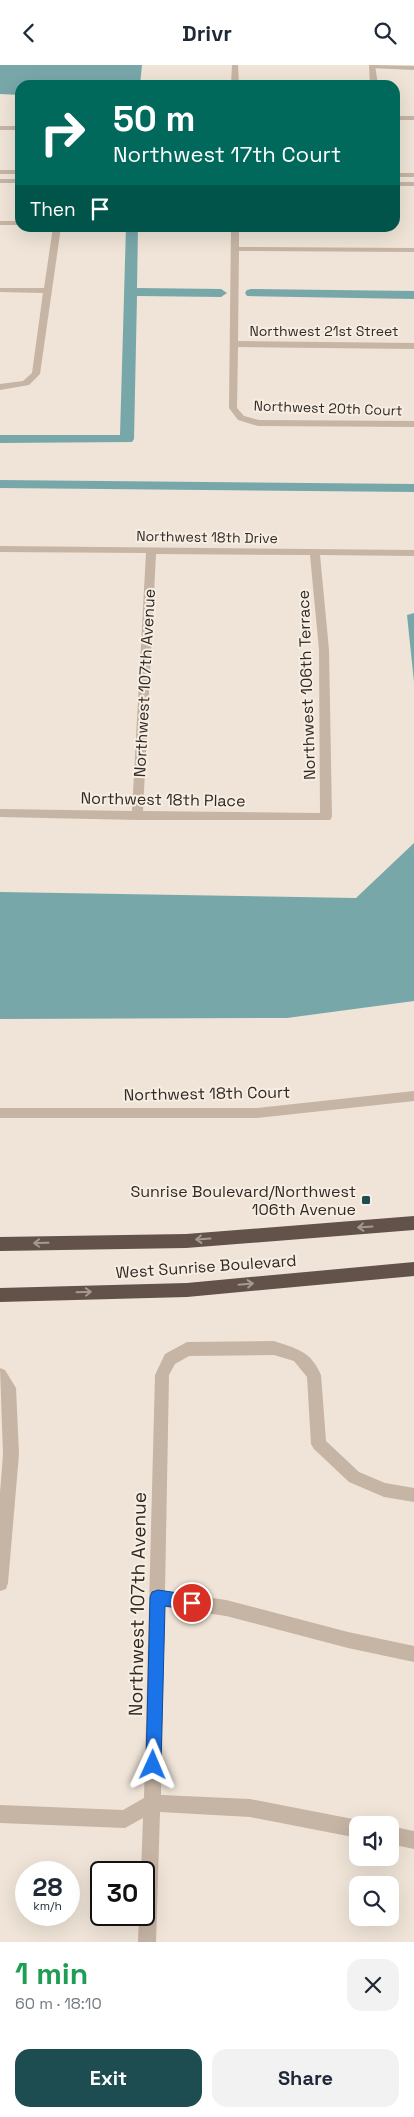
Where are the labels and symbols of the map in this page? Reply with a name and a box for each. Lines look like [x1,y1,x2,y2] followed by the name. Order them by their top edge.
[249,322,399,340] street label: Northwest 21st Street
[253,396,403,420] street label: Northwest 20th Court
[136,527,278,547] street label: Northwest 18th Drive
[129,588,160,778] street label: Northwest 107th Avenue
[293,590,320,780] street label: Northwest 106th Terrace
[80,788,246,811] street label: Northwest 18th Place
[123,1082,291,1105] street label: Northwest 18th Court
[130,1181,356,1220] place label: Sunrise Boulevard/Northwest 106th Avenue
[360,1194,372,1206] marker: Sunrise Boulevard/Northwest 106th Avenue
[358,1222,374,1231] one-way arrow
[196,1234,212,1244] one-way arrow
[33,1239,49,1248] one-way arrow
[115,1250,297,1283] street label: West Sunrise Boulevard
[238,1279,254,1289] one-way arrow
[75,1288,91,1297] one-way arrow
[123,1492,152,1716] street label: Northwest 107th Avenue
[171,1582,213,1624] pin
[126,1738,178,1790] position arrow
[90,1861,155,1926] speed limit sign: 30

